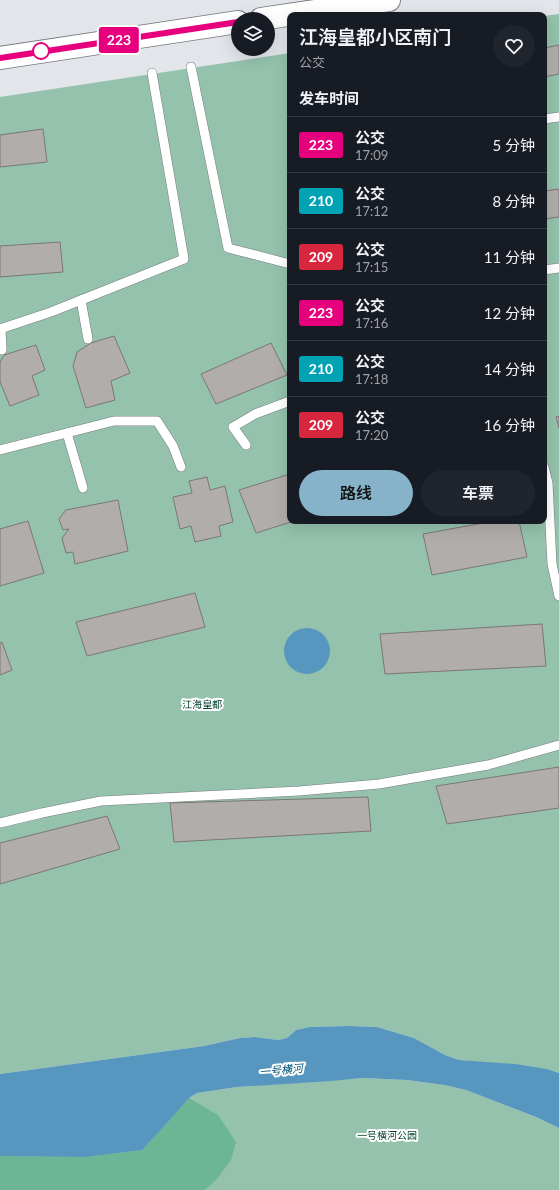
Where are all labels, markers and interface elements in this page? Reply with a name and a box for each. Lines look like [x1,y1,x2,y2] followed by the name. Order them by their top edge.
[231,12,275,56] map controls
[231,12,275,56] button: layers
[299,25,451,48] text: 江海皇都小区南门
[493,25,535,67] button: heart
[96,27,142,53] line badge: 223
[107,31,131,48] text: 223
[32,42,50,60] unlabelled marker
[299,54,325,70] text: 公交
[299,89,359,107] text: 发车时间
[355,128,385,146] text: 公交
[309,136,333,153] text: 223
[492,136,535,154] text: 5 分钟
[355,147,388,163] text: 17:09
[355,184,385,202] text: 公交
[309,192,333,209] text: 210
[492,192,535,210] text: 8 分钟
[355,203,388,219] text: 17:12
[355,240,385,258] text: 公交
[309,248,333,265] text: 209
[484,248,535,266] text: 11 分钟
[355,259,388,275] text: 17:15
[355,296,385,314] text: 公交
[309,304,333,321] text: 223
[484,304,535,322] text: 12 分钟
[355,315,388,331] text: 17:16
[355,352,385,370] text: 公交
[309,360,333,377] text: 210
[484,360,535,378] text: 14 分钟
[355,371,388,387] text: 17:18
[355,408,385,426] text: 公交
[309,416,333,433] text: 209
[484,416,535,434] text: 16 分钟
[355,427,388,443] text: 17:20
[299,470,413,516] button: 路线
[421,470,535,516] button: 车票
[182,698,222,710] park label: 江海皇都
[258,1061,305,1078] water label: 一号横河
[357,1129,417,1141] park label: 一号横河公园

